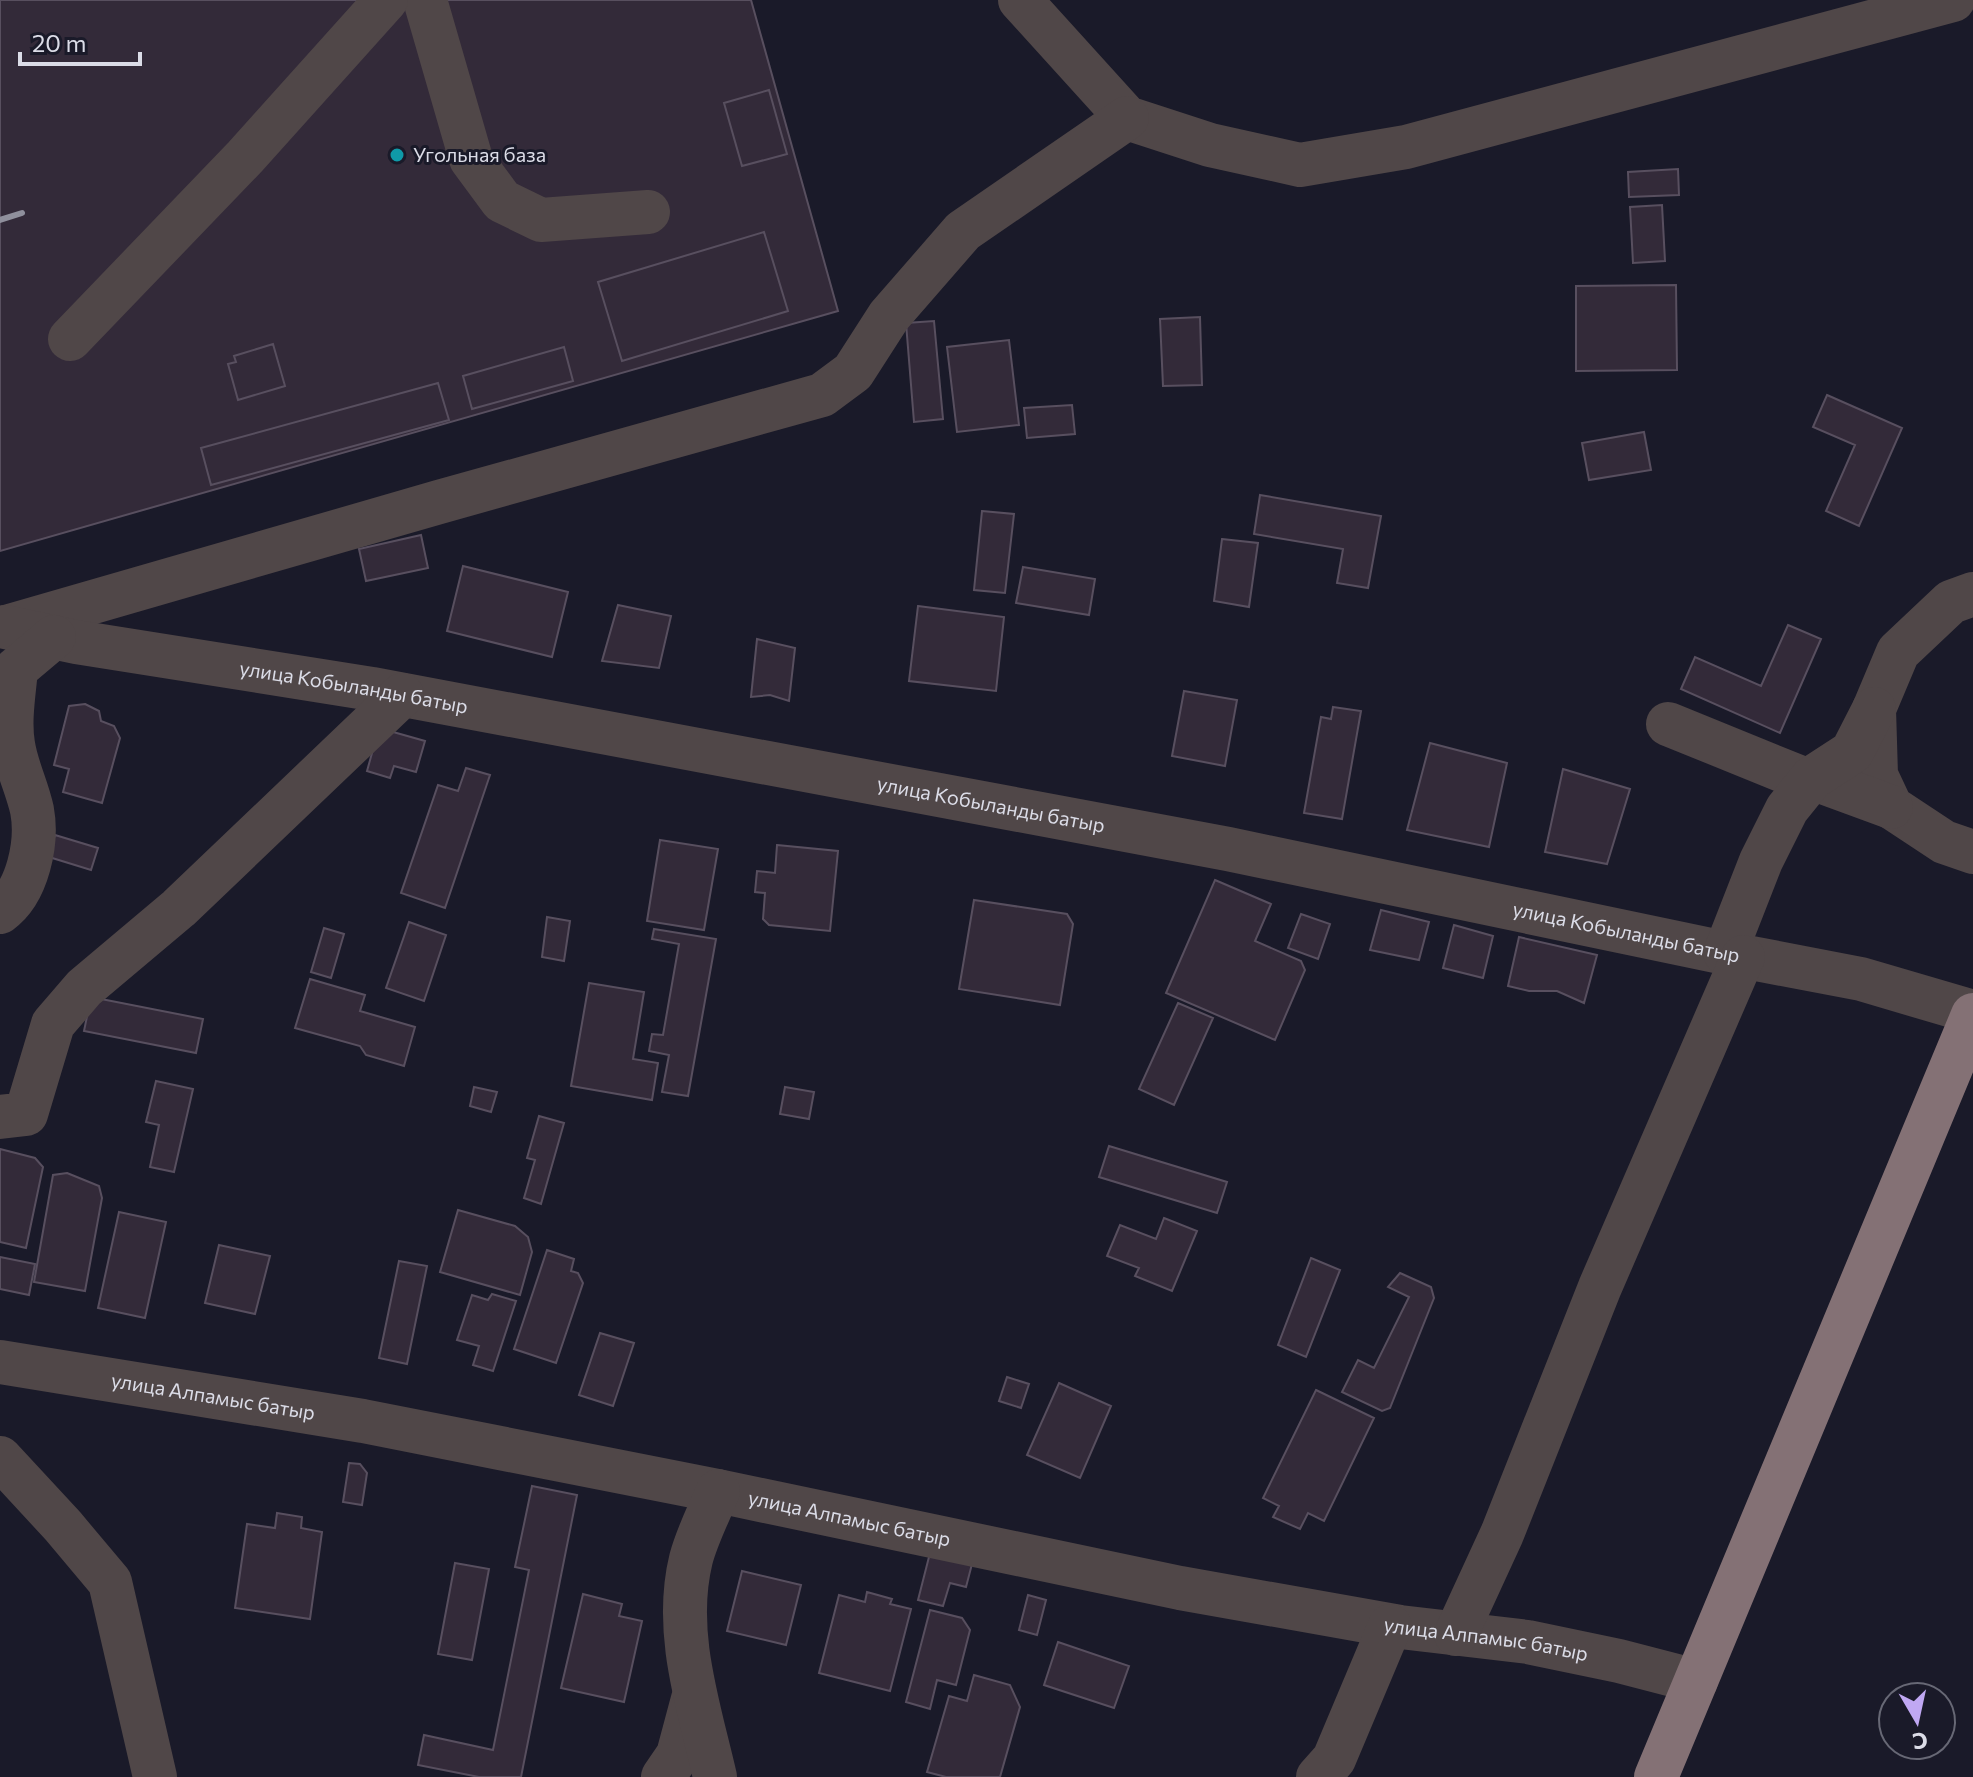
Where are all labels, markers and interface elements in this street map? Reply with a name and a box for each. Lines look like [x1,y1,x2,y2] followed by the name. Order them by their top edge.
[20,16,140,66] scale bar
[32,28,86,57] text: 20 m
[413,142,546,166] place label: Угольная база
[388,146,406,164] marker: Угольная база
[238,655,470,718] street label: улица Кобыланды батыр
[875,771,1107,837] street label: улица Кобыланды батыр
[1511,896,1742,967] street label: улица Кобыланды батыр
[110,1367,317,1424] street label: улица Алпамыс батыр
[746,1485,953,1551] street label: улица Алпамыс батыр
[1382,1611,1591,1665] street label: улица Алпамыс батыр
[1877,1681,1957,1761] north arrow
[1911,1727,1930,1756] text: С

